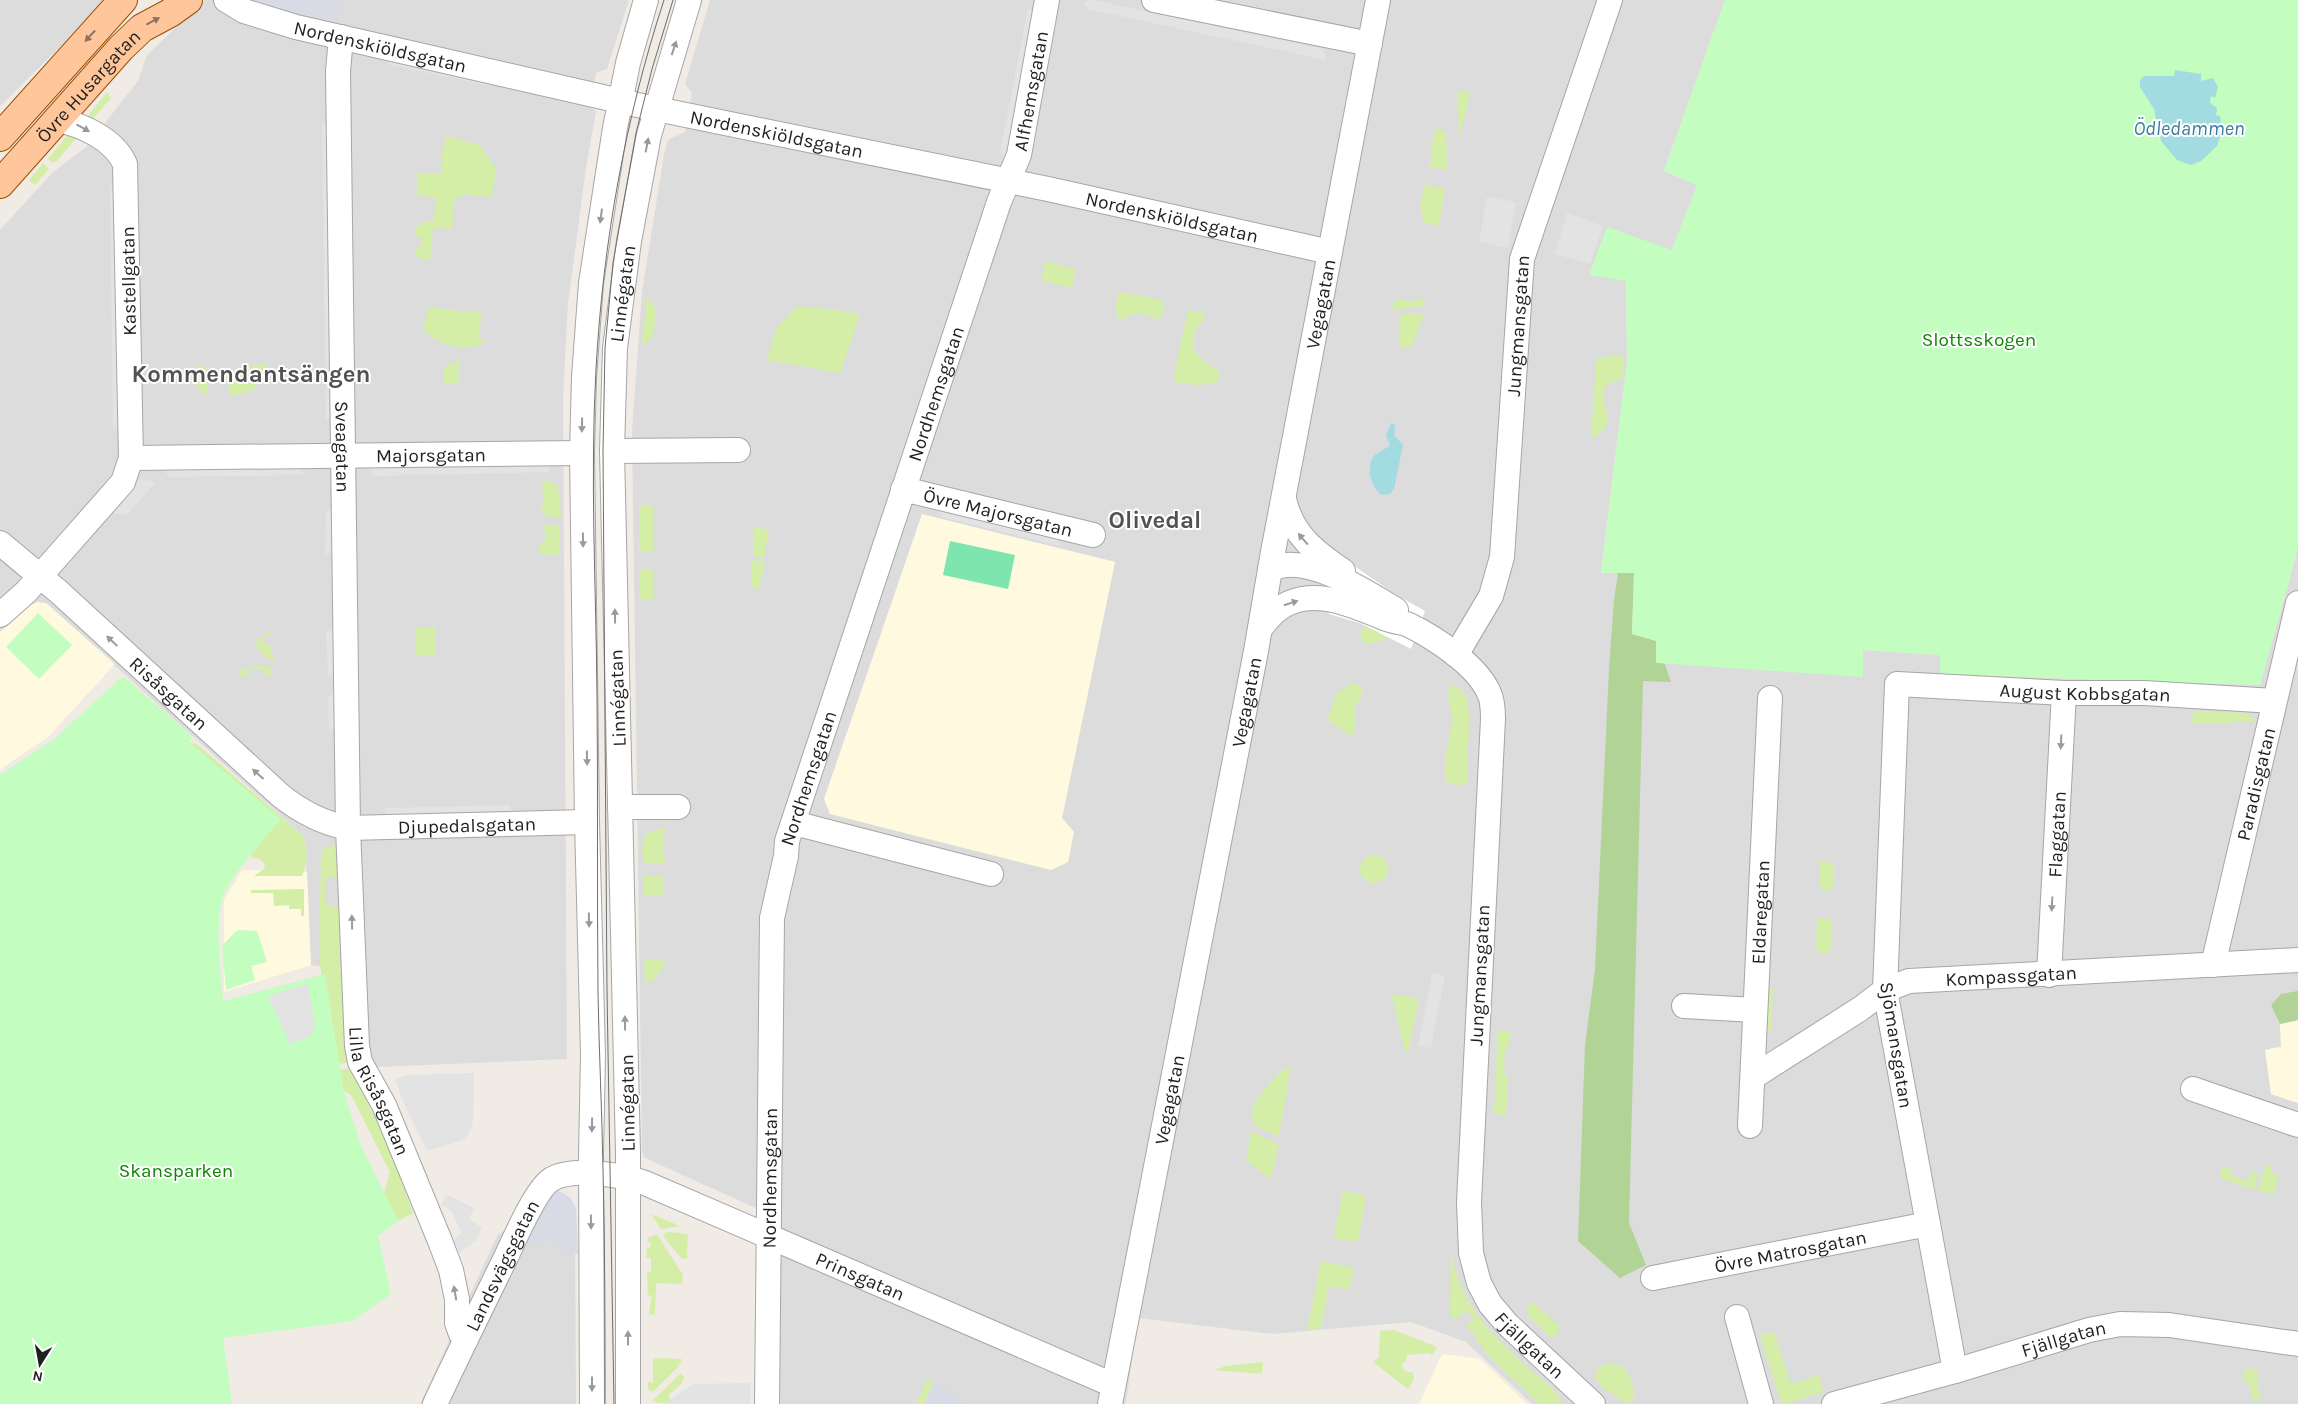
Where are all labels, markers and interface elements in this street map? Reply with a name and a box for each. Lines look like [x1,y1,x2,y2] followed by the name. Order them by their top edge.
[146,17,160,26] one-way arrow
[292,17,469,78] street label: Nordenskiöldsgatan
[32,25,145,147] street label: Övre Husargatan
[84,29,96,41] one-way arrow
[1010,29,1053,153] street label: Alfhemsgatan
[671,41,678,56] one-way arrow
[688,106,865,163] street label: Nordenskiöldsgatan
[2133,117,2245,140] water label: Ödledammen
[75,124,90,132] one-way arrow
[643,138,651,153] one-way arrow
[1083,188,1260,248] street label: Nordenskiöldsgatan
[596,208,604,224] one-way arrow
[117,226,141,336] street label: Kastellgatan
[606,244,640,344] street label: Linnégatan
[1503,254,1534,397] street label: Jungmansgatan
[1302,257,1341,351] street label: Vegagatan
[904,324,969,464] street label: Nordhemsgatan
[1922,329,2036,351] park label: Slottsskogen
[132,360,371,388] district label: Kommendantsängen
[330,401,354,493] street label: Sveagatan
[578,418,586,434] one-way arrow
[376,444,486,467] street label: Majorsgatan
[921,484,1075,542] street label: Övre Majorsgatan
[1109,506,1201,534] district label: Olivedal
[580,532,588,548] one-way arrow
[1297,532,1308,545] one-way arrow
[1284,599,1299,607] one-way arrow
[611,608,619,624] one-way arrow
[106,635,118,647] one-way arrow
[605,649,631,747] street label: Linnégatan
[125,652,212,735] street label: Risåsgatan
[1228,655,1267,749] street label: Vegagatan
[1999,680,2171,707] street label: August Kobbsgatan
[776,708,841,849] street label: Nordhemsgatan
[2233,725,2280,843] street label: Paradisgatan
[2057,734,2065,750] one-way arrow
[583,750,591,766] one-way arrow
[252,768,264,780] one-way arrow
[2044,790,2071,878] street label: Flaggatan
[397,813,536,839] street label: Djupedalsgatan
[1748,859,1774,965] street label: Eldaregatan
[2048,897,2056,913] one-way arrow
[1465,904,1495,1046] street label: Jungmansgatan
[586,913,594,929] one-way arrow
[348,914,356,930] one-way arrow
[1945,962,2077,991] street label: Kompassgatan
[1875,980,1917,1110] street label: Sjömansgatan
[621,1014,629,1030] one-way arrow
[344,1026,414,1159] street label: Lilla Risåsgatan
[1150,1053,1189,1147] street label: Vegagatan
[616,1054,640,1152] street label: Linnégatan
[759,1107,782,1249] street label: Nordhemsgatan
[587,1117,595,1133] one-way arrow
[119,1160,233,1182] park label: Skansparken
[462,1196,544,1335] street label: Landsvägsgatan
[588,1214,596,1230] one-way arrow
[1713,1226,1868,1278] street label: Övre Matrosgatan
[812,1248,908,1306] street label: Prinsgatan
[451,1285,459,1301] one-way arrow
[1490,1308,1568,1384] street label: Fjällgatan
[2019,1317,2108,1362] street label: Fjällgatan
[624,1330,632,1346] one-way arrow
[15,1339,65,1389] north arrow
[31,1367,44,1386] text: N
[588,1376,596,1392] one-way arrow

